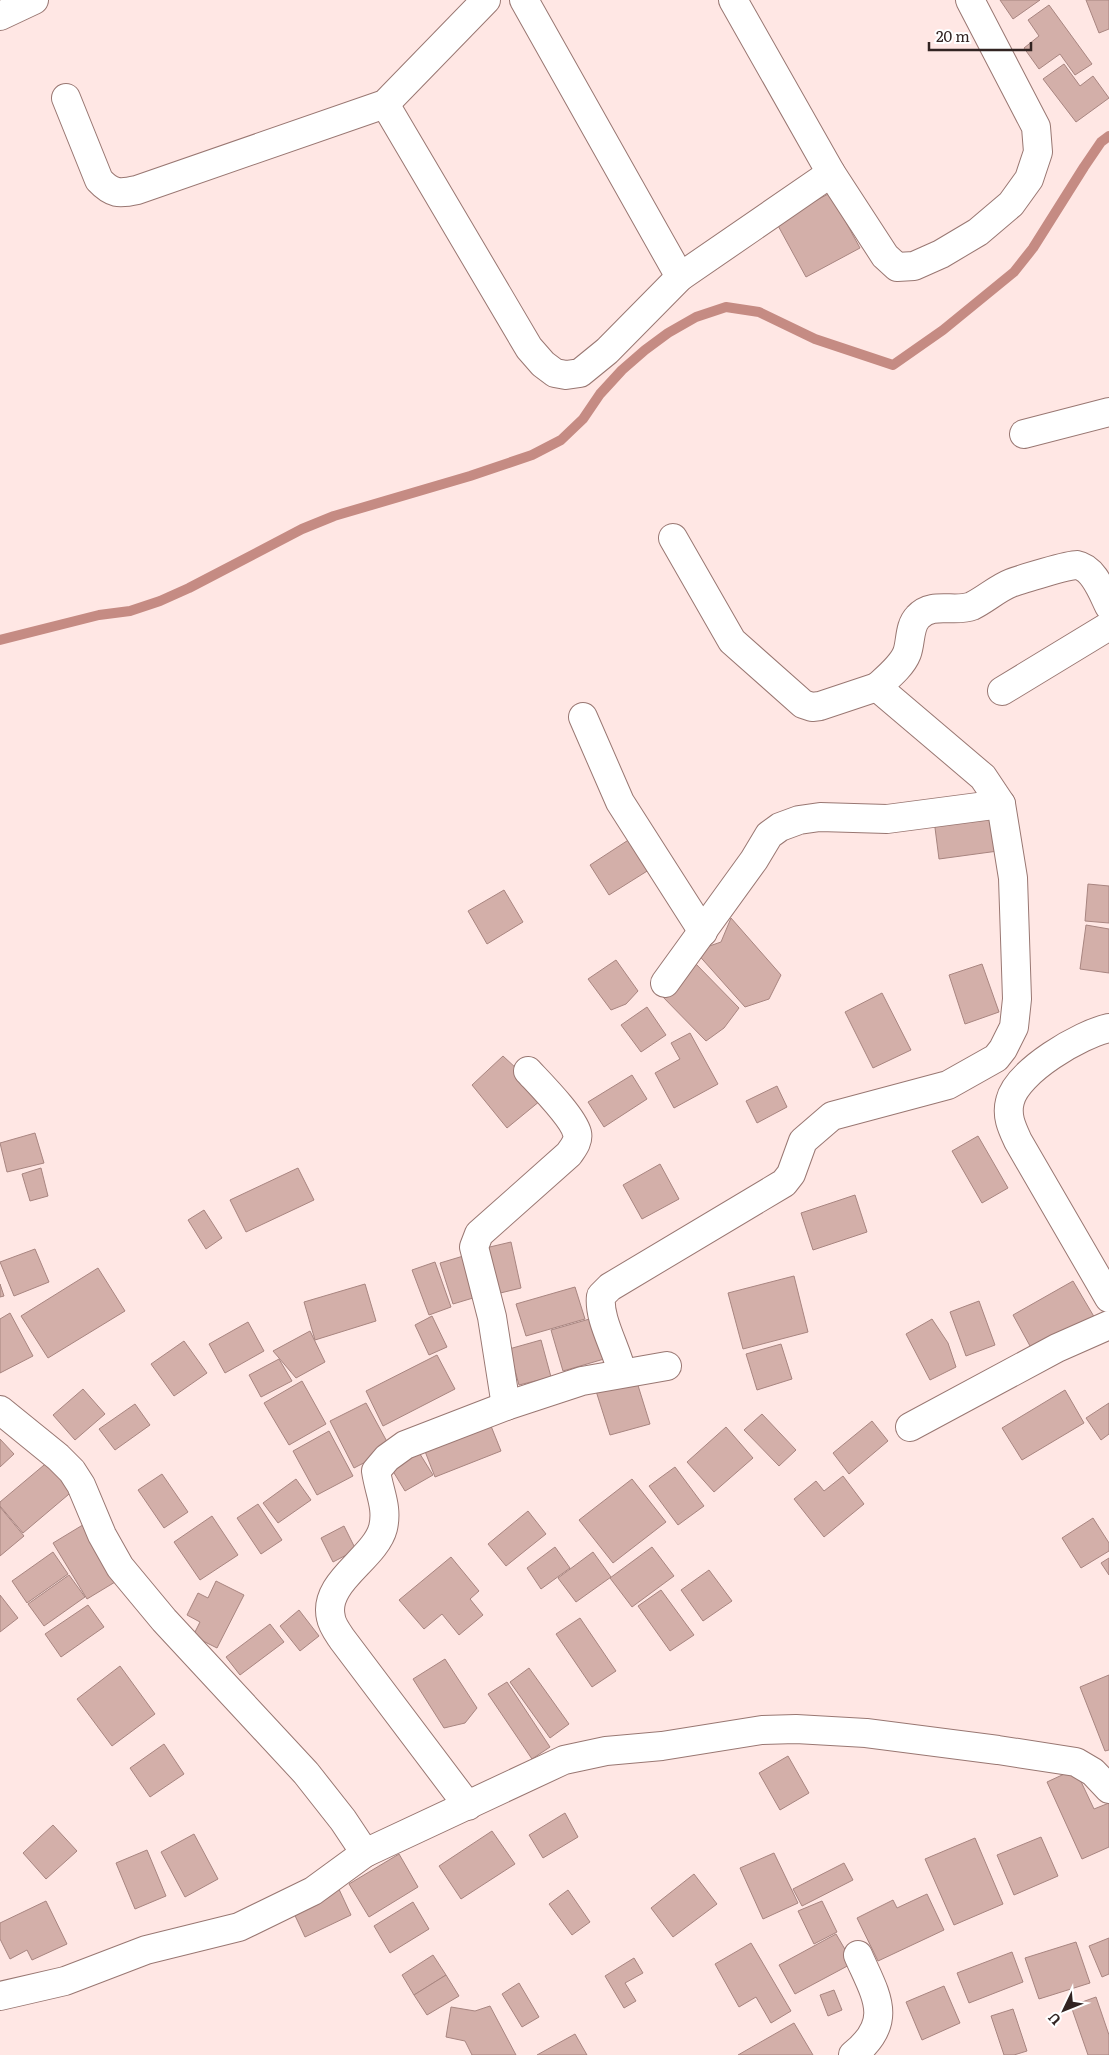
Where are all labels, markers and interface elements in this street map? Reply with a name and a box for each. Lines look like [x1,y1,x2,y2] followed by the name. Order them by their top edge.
[929,20,1032,52] scale bar
[936,24,970,47] text: 20 m
[1039,1985,1089,2035] north arrow
[1043,2009,1065,2030] text: U

